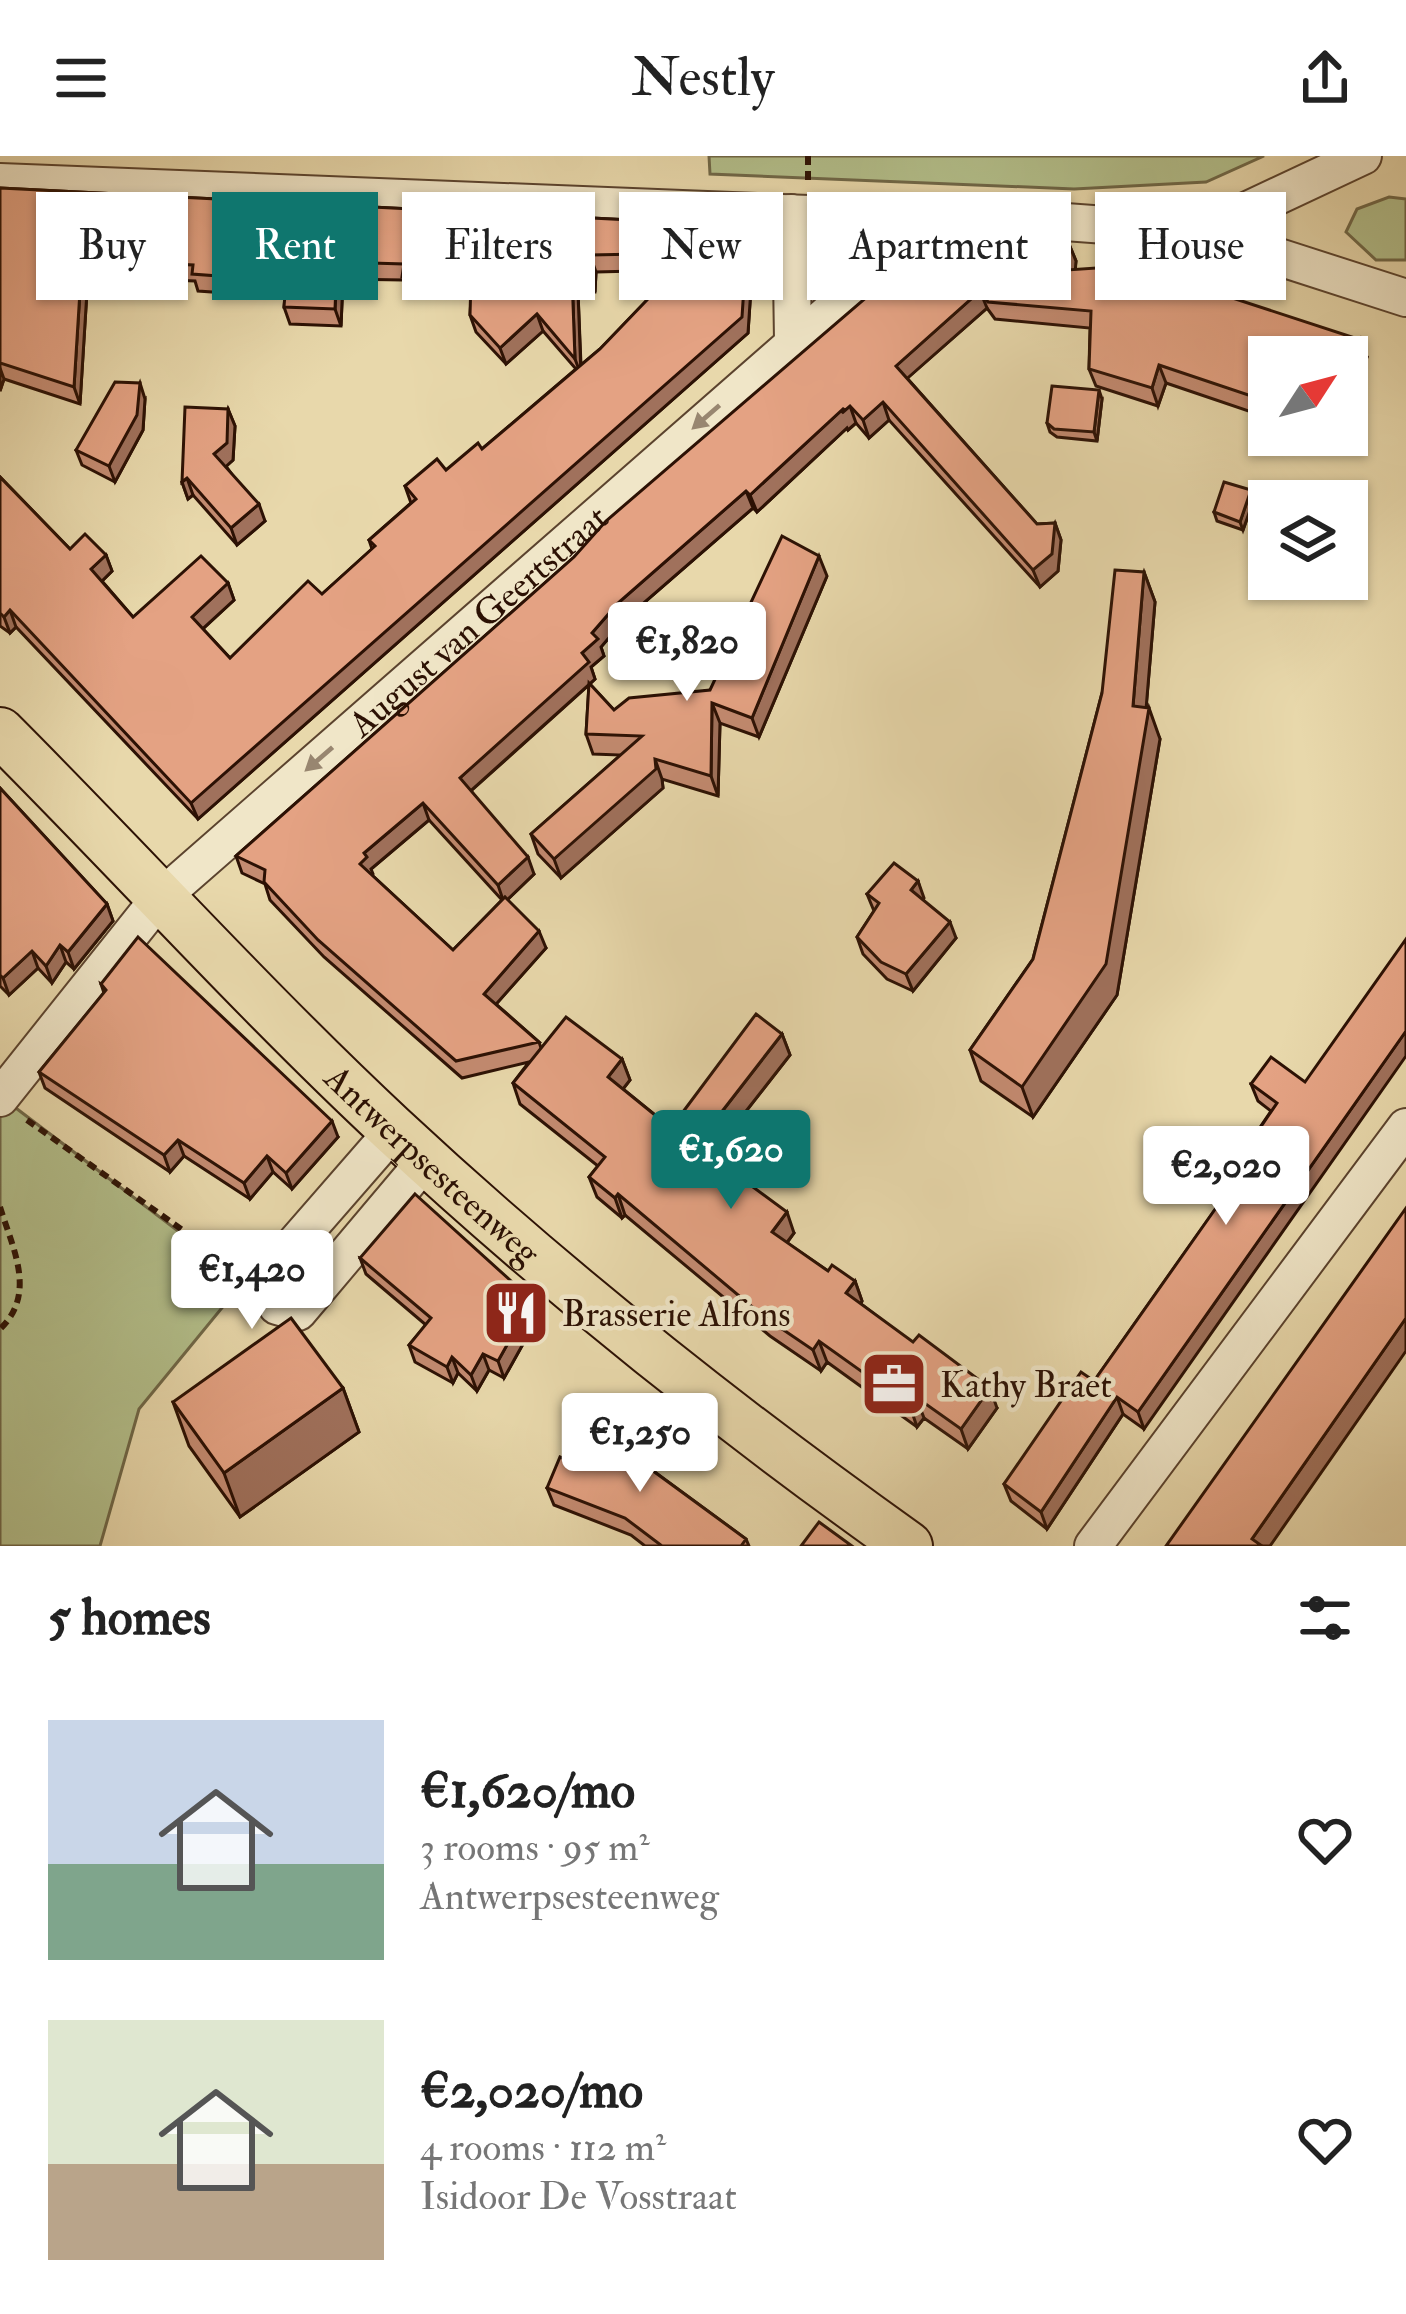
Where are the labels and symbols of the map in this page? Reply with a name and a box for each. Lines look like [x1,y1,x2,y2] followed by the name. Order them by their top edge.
[1248,336,1368,456] north arrow
[691,404,721,430] one-way arrow
[339,496,618,748] street label: August van Geertstraat
[589,602,785,704] pin: €1,820
[304,745,334,772] one-way arrow
[314,1055,550,1276] street label: Antwerpsesteenweg
[633,1110,829,1212] pin: €1,620
[1128,1126,1324,1228] pin: €2,020
[154,1230,350,1332] pin: €1,420
[481,1278,551,1348] restaurant icon: Brasserie Alfons
[562,1292,791,1337] place label: Brasserie Alfons
[859,1349,929,1419] office icon: Kathy Braet
[940,1363,1112,1408] place label: Kathy Braet
[542,1393,738,1495] pin: €1,250

